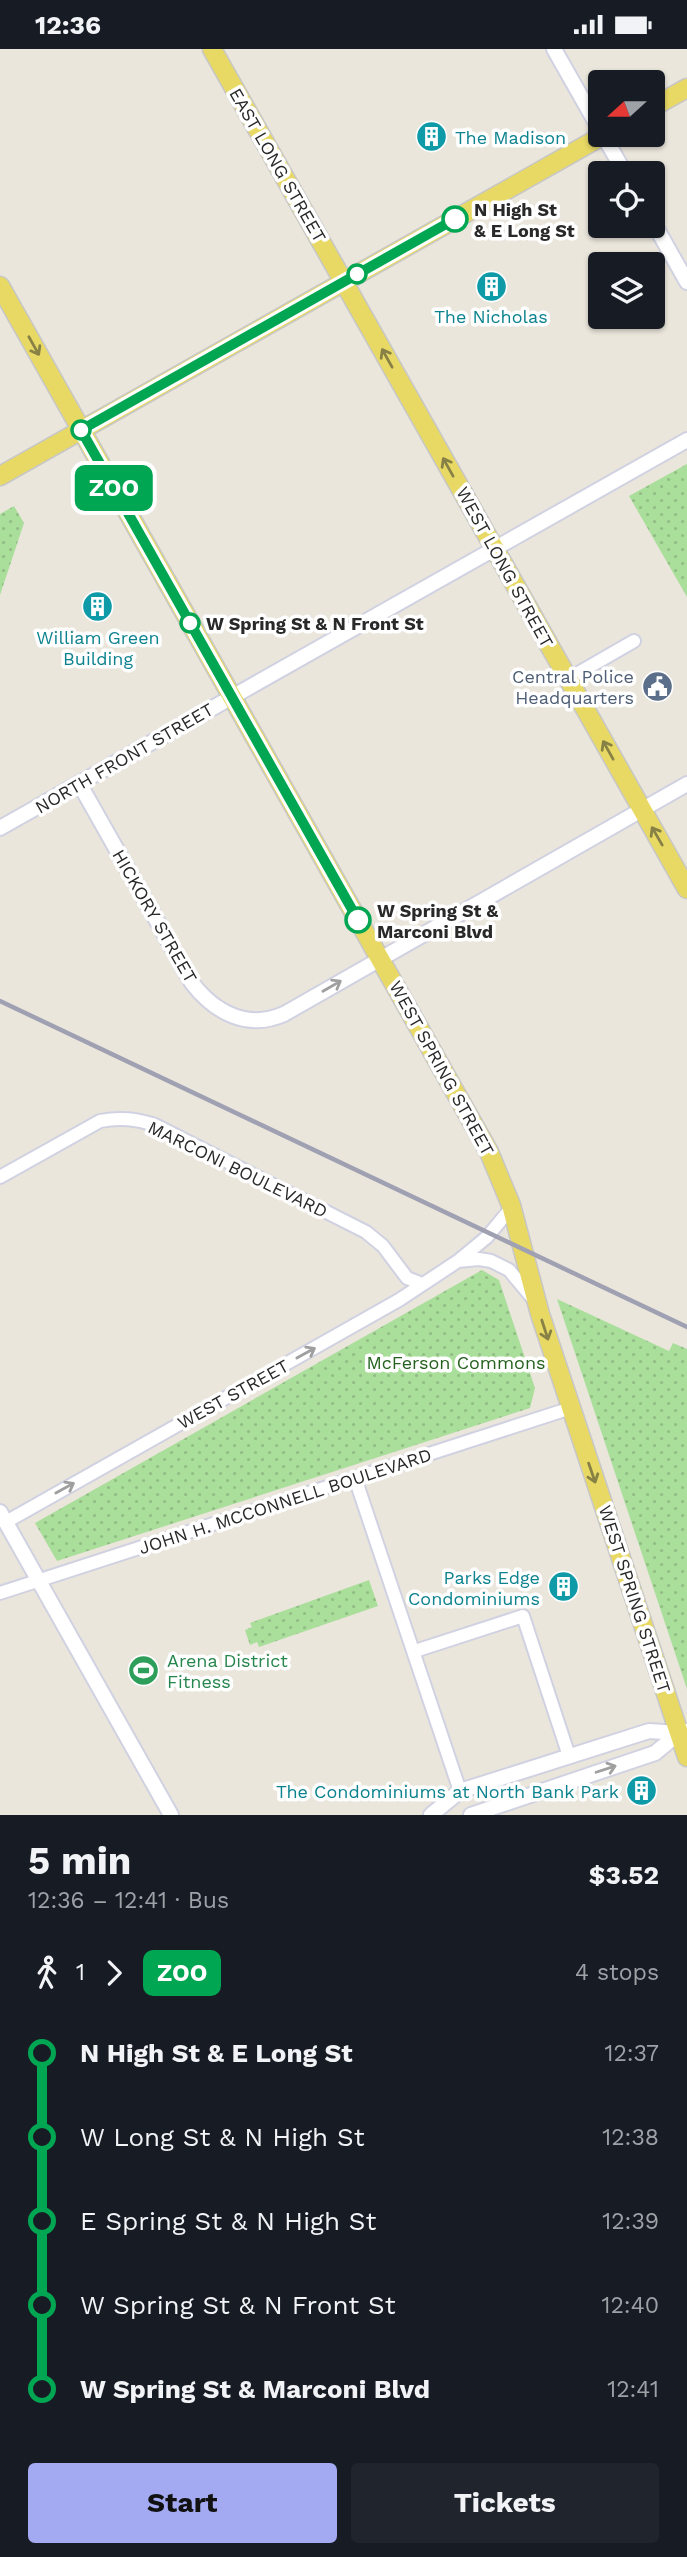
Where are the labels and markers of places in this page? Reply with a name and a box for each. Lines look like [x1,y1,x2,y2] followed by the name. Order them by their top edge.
[415,120,449,154] building icon: The Madison
[455,127,566,148] place label: The Madison
[474,199,575,241] place label: N High St & E Long St
[442,206,468,232] marker: N High St & E Long St
[347,264,367,284] unlabelled marker
[474,269,508,303] building icon: The Nicholas
[434,306,548,327] place label: The Nicholas
[71,420,91,440] unlabelled marker
[81,589,115,623] building icon: William Green Building
[180,613,200,633] marker: W Spring St & N Front St
[206,613,424,634] place label: W Spring St & N Front St
[36,627,160,669] place label: William Green Building
[512,666,634,708] place label: Central Police Headquarters
[640,669,674,703] public building icon: Central Police Headquarters
[377,900,499,942] place label: W Spring St & Marconi Blvd
[345,907,371,933] marker: W Spring St & Marconi Blvd
[408,1567,540,1609] place label: Parks Edge Condominiums
[546,1570,580,1604] building icon: Parks Edge Condominiums
[167,1650,288,1692] place label: Arena District Fitness
[127,1653,161,1687] sports icon: Arena District Fitness
[625,1774,659,1808] building icon: The Condominiums at North Bank Park
[276,1781,619,1802] place label: The Condominiums at North Bank Park

